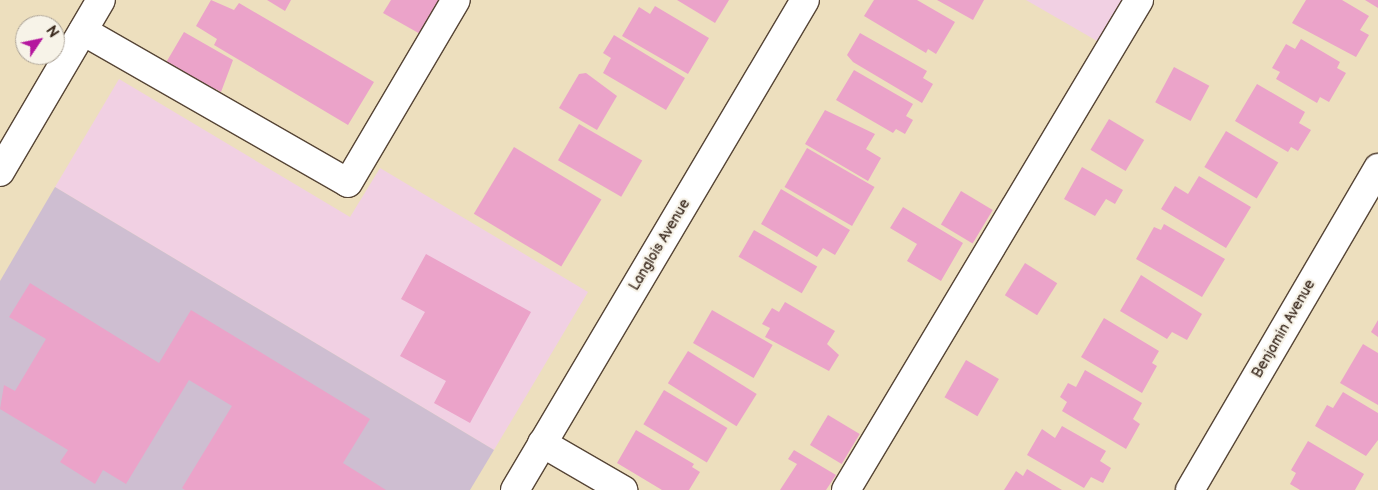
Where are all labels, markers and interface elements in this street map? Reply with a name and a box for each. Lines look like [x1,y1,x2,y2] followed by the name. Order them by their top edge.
[15,15,65,65] north arrow
[42,23,62,41] text: N
[626,196,694,294] street label: Langlois Avenue
[1249,277,1319,381] street label: Benjamin Avenue

